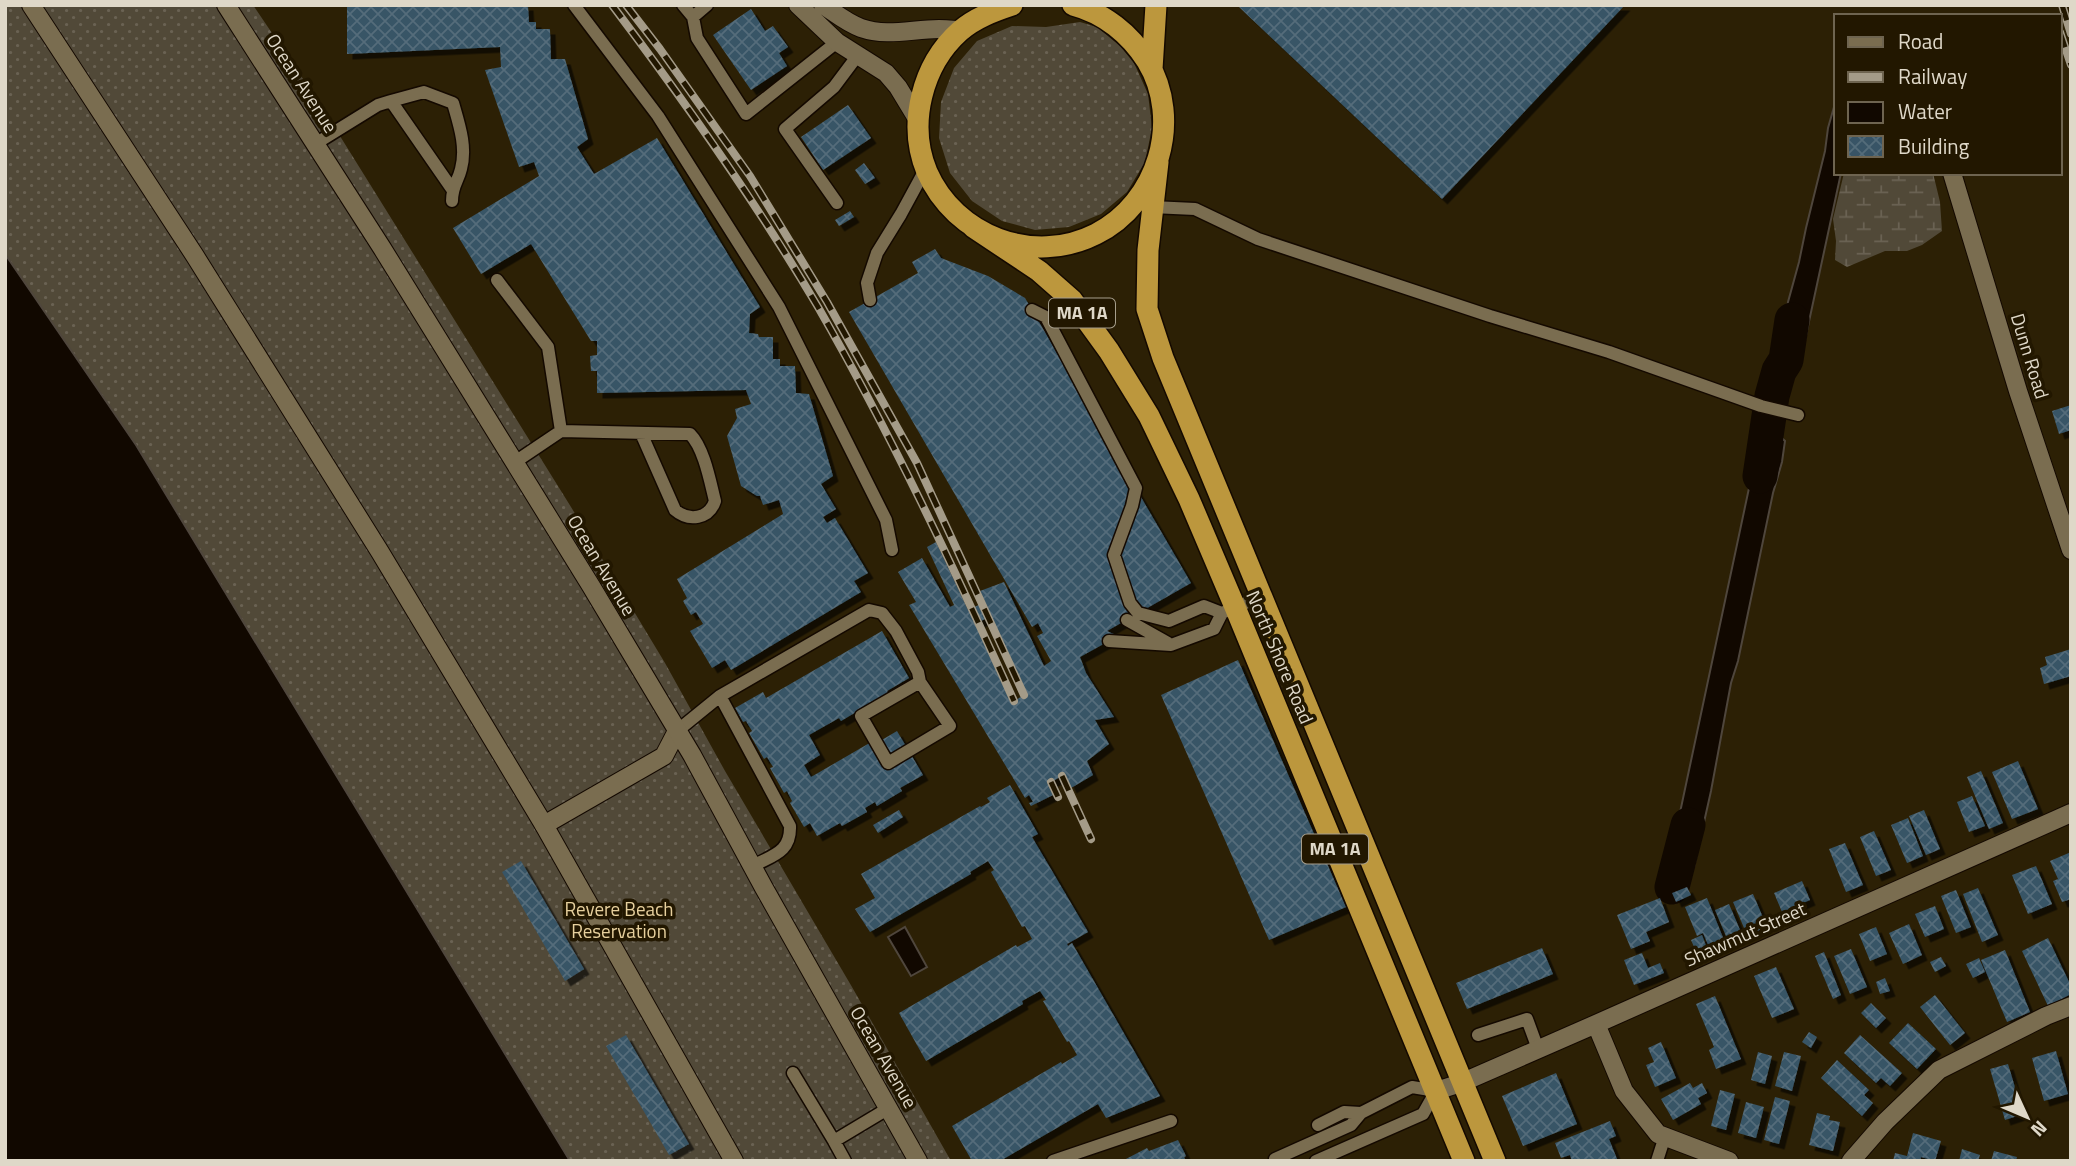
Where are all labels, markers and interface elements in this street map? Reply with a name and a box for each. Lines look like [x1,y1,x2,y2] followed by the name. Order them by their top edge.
[1834,14,2062,175] legend
[1898,25,1943,57] text: Road
[259,27,346,138] street label: Ocean Avenue
[1898,60,1967,92] text: Railway
[1898,95,1952,127] text: Water
[1898,130,1970,162] text: Building
[1049,298,1115,328] road number: MA 1A
[2004,309,2057,402] street label: Dunn Road
[561,509,644,621] street label: Ocean Avenue
[1239,586,1322,728] street label: North Shore Road
[1302,834,1368,864] road number: MA 1A
[564,894,674,945] park label: Revere Beach Reservation
[1679,894,1811,973] street label: Shawmut Street
[843,1000,925,1113] street label: Ocean Avenue
[1992,1082,2062,1152] north arrow
[2025,1114,2055,1144] text: N

